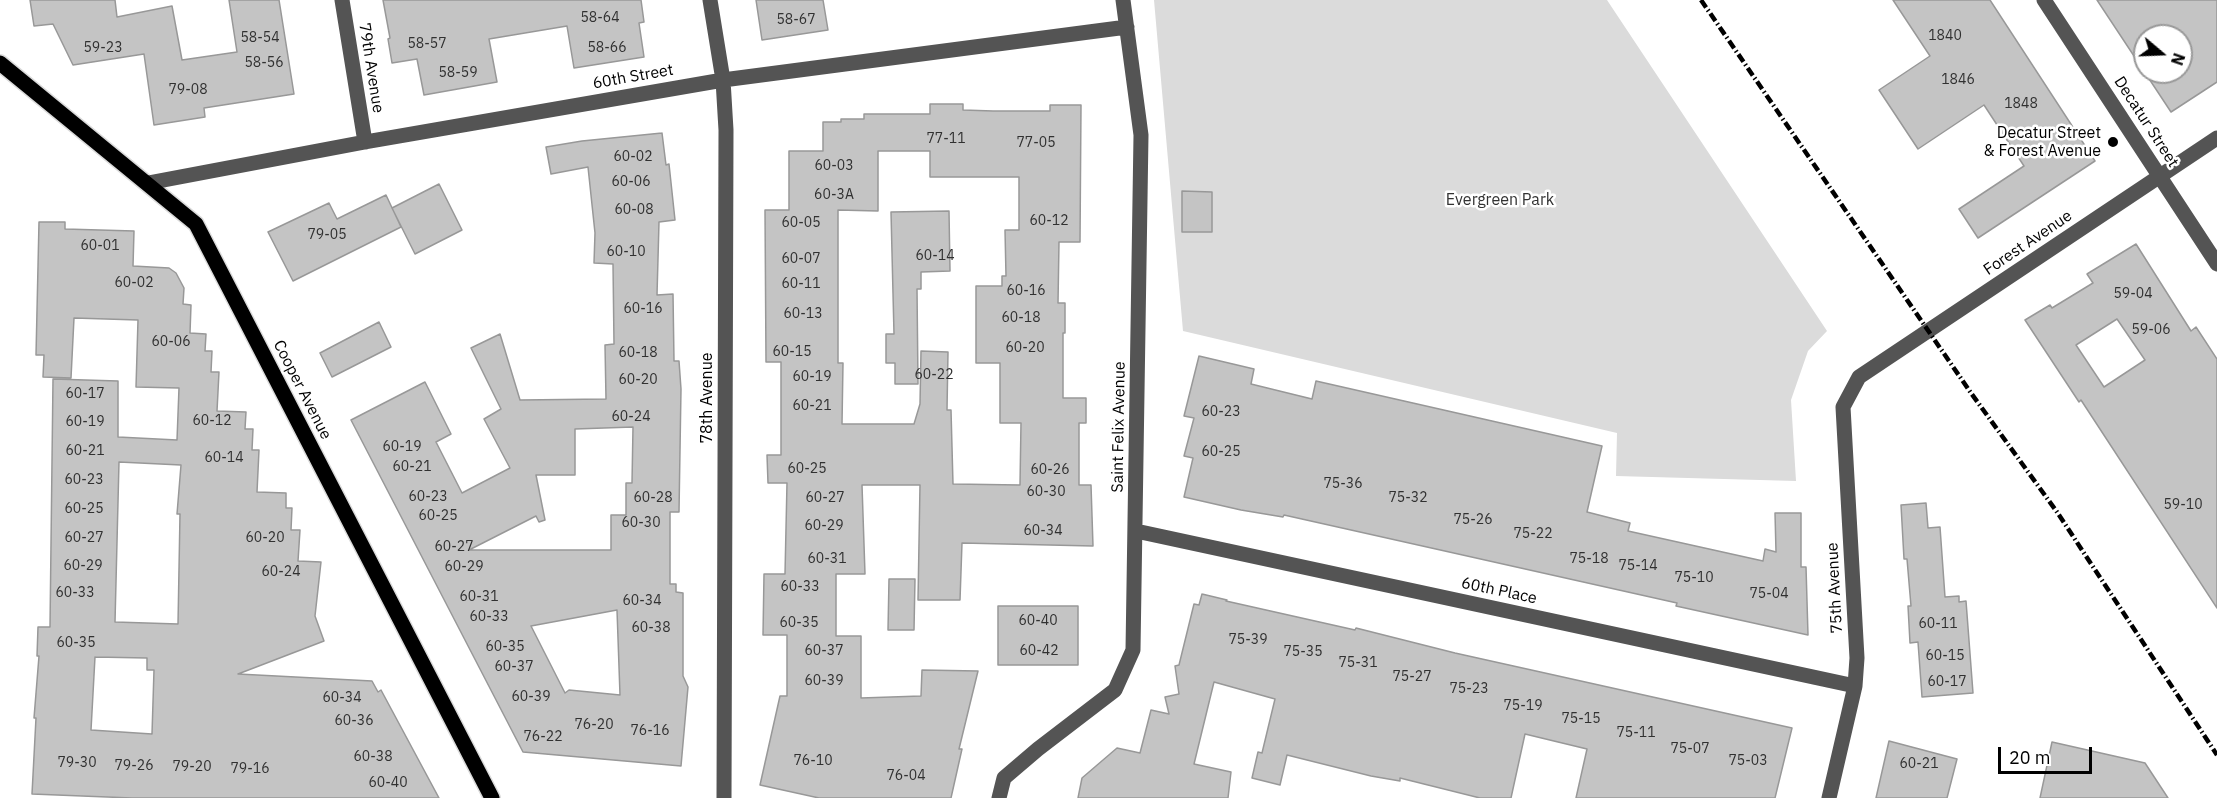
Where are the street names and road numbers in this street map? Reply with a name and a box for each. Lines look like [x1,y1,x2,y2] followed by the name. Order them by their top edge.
[354,22,388,114] street label: 79th Avenue
[591,60,675,94] street label: 60th Street
[2110,73,2182,171] street label: Decatur Street
[1980,206,2076,280] street label: Forest Avenue
[269,337,335,443] street label: Cooper Avenue
[697,352,717,444] street label: 78th Avenue
[1108,361,1130,493] street label: Saint Felix Avenue
[1823,542,1847,634] street label: 75th Avenue
[1459,574,1539,608] street label: 60th Place

